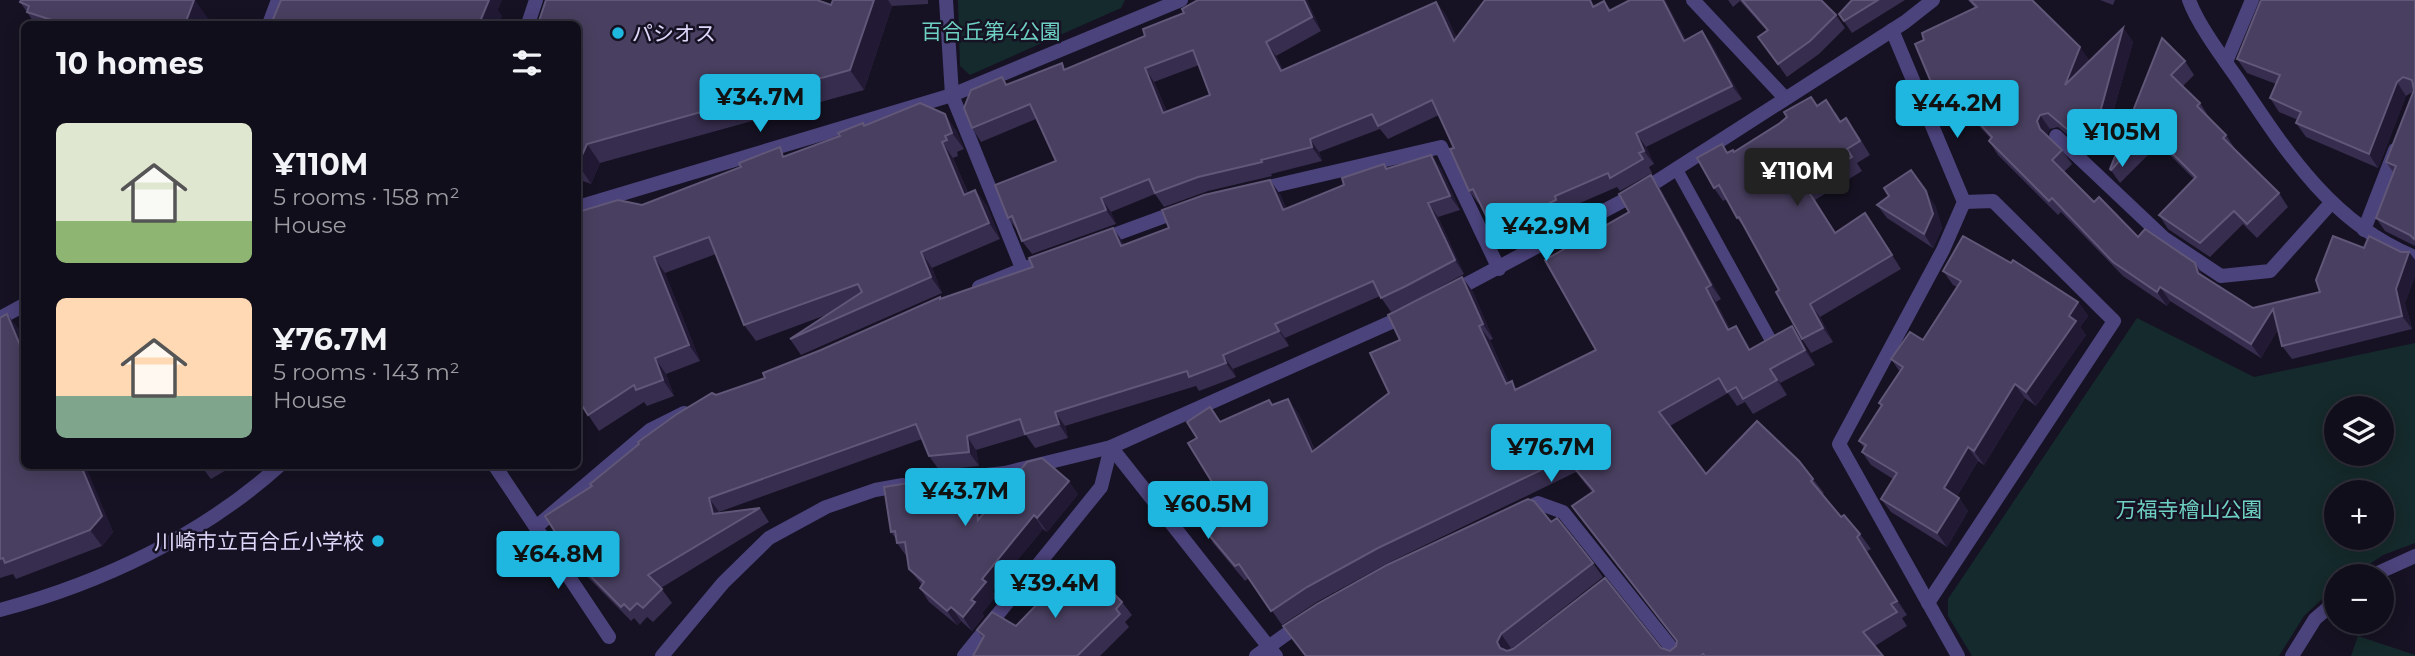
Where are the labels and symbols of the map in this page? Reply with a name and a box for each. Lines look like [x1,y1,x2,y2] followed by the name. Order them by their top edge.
[921,19,1061,44] park label: 百合丘第4公園
[632,21,716,46] place label: パシオス
[610,25,626,41] marker: パシオス
[703,74,817,134] pin: ¥34.7M
[1900,80,2014,140] pin: ¥44.2M
[2073,110,2171,169] pin: ¥105M
[1748,148,1846,208] pin: ¥110M
[1489,204,1603,263] pin: ¥42.9M
[1494,424,1608,484] pin: ¥76.7M
[908,468,1022,528] pin: ¥43.7M
[1151,482,1265,541] pin: ¥60.5M
[2116,497,2263,522] park label: 万福寺檜山公園
[154,529,364,554] place label: 川崎市立百合丘小学校
[501,532,615,591] pin: ¥64.8M
[370,533,386,549] marker: 川崎市立百合丘小学校
[998,560,1112,620] pin: ¥39.4M

